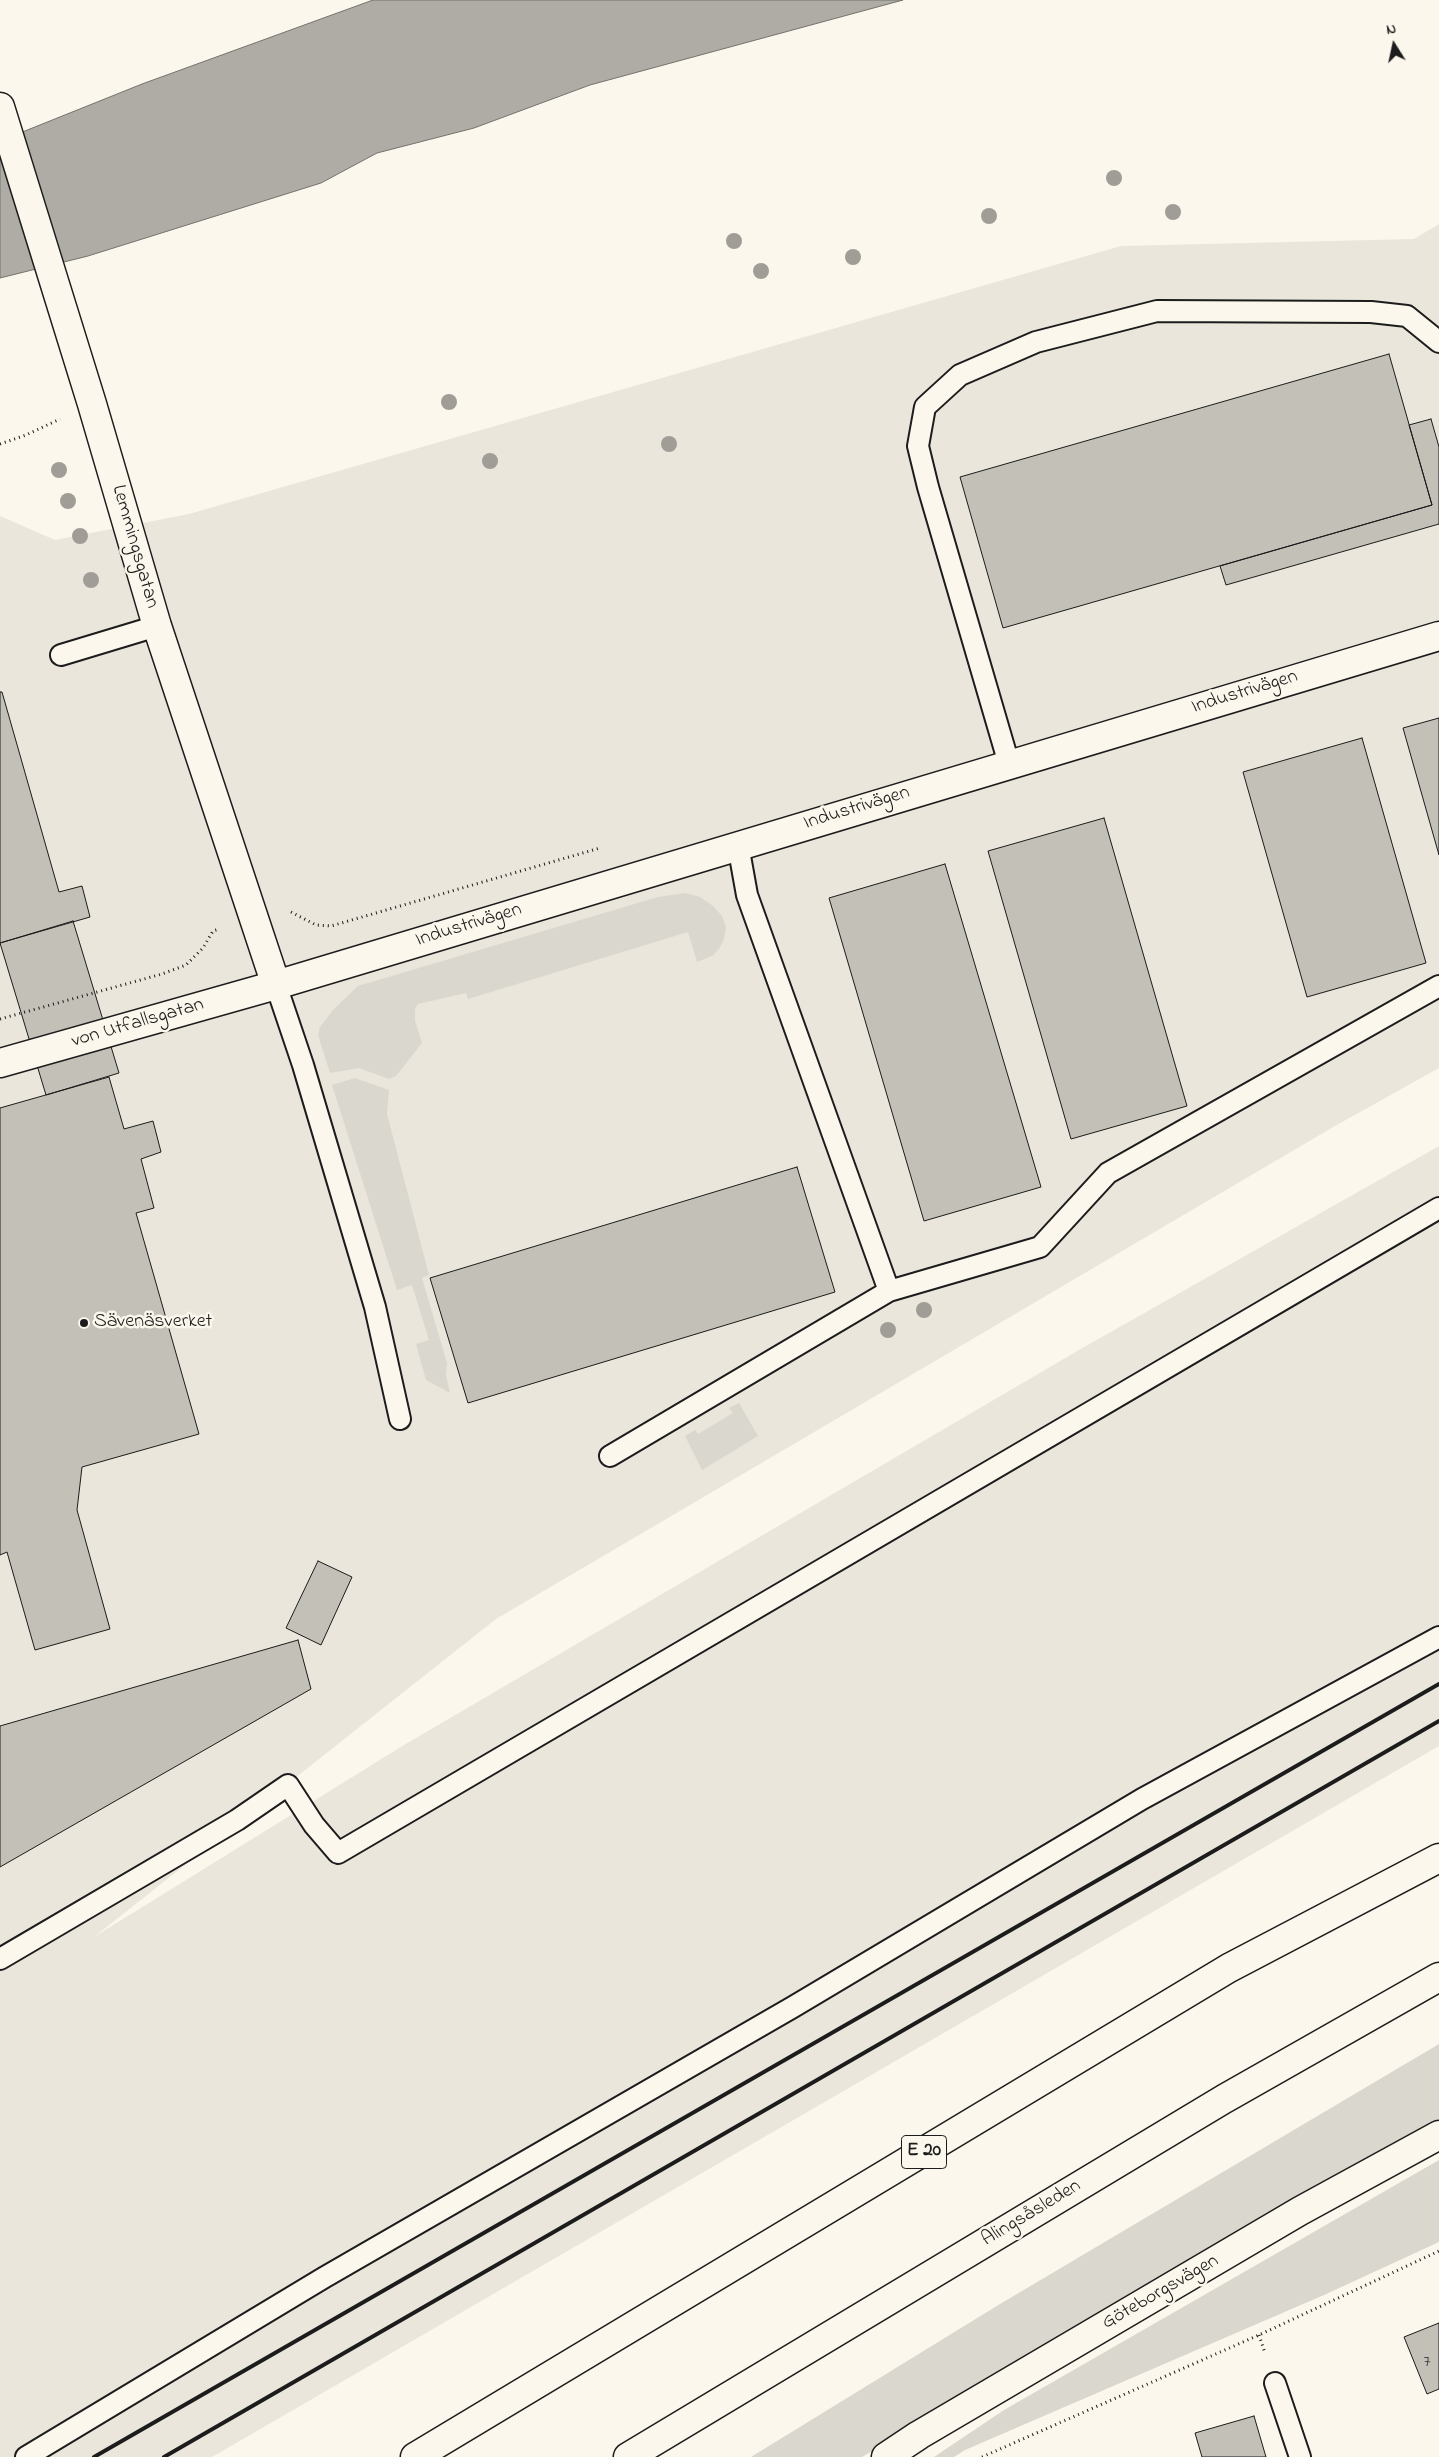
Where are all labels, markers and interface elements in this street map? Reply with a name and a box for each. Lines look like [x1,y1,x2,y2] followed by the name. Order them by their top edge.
[1385,19,1398,41] text: N
[1369,20,1419,70] north arrow
[105,483,163,611] street label: Lemmingsgatan
[1189,666,1301,720] street label: Industrivägen
[801,782,913,836] street label: Industrivägen
[413,899,525,953] street label: Industrivägen
[69,994,207,1054] street label: von Utfallsgatan
[94,1311,212,1335] place label: Sävenäsverket
[78,1317,90,1329] marker: Sävenäsverket
[902,2136,946,2168] road number: E 20
[978,2175,1086,2253] street label: Alingsåsleden
[1098,2250,1224,2336] street label: Göteborgsvägen
[1423,2352,1431,2374] house number: 7

